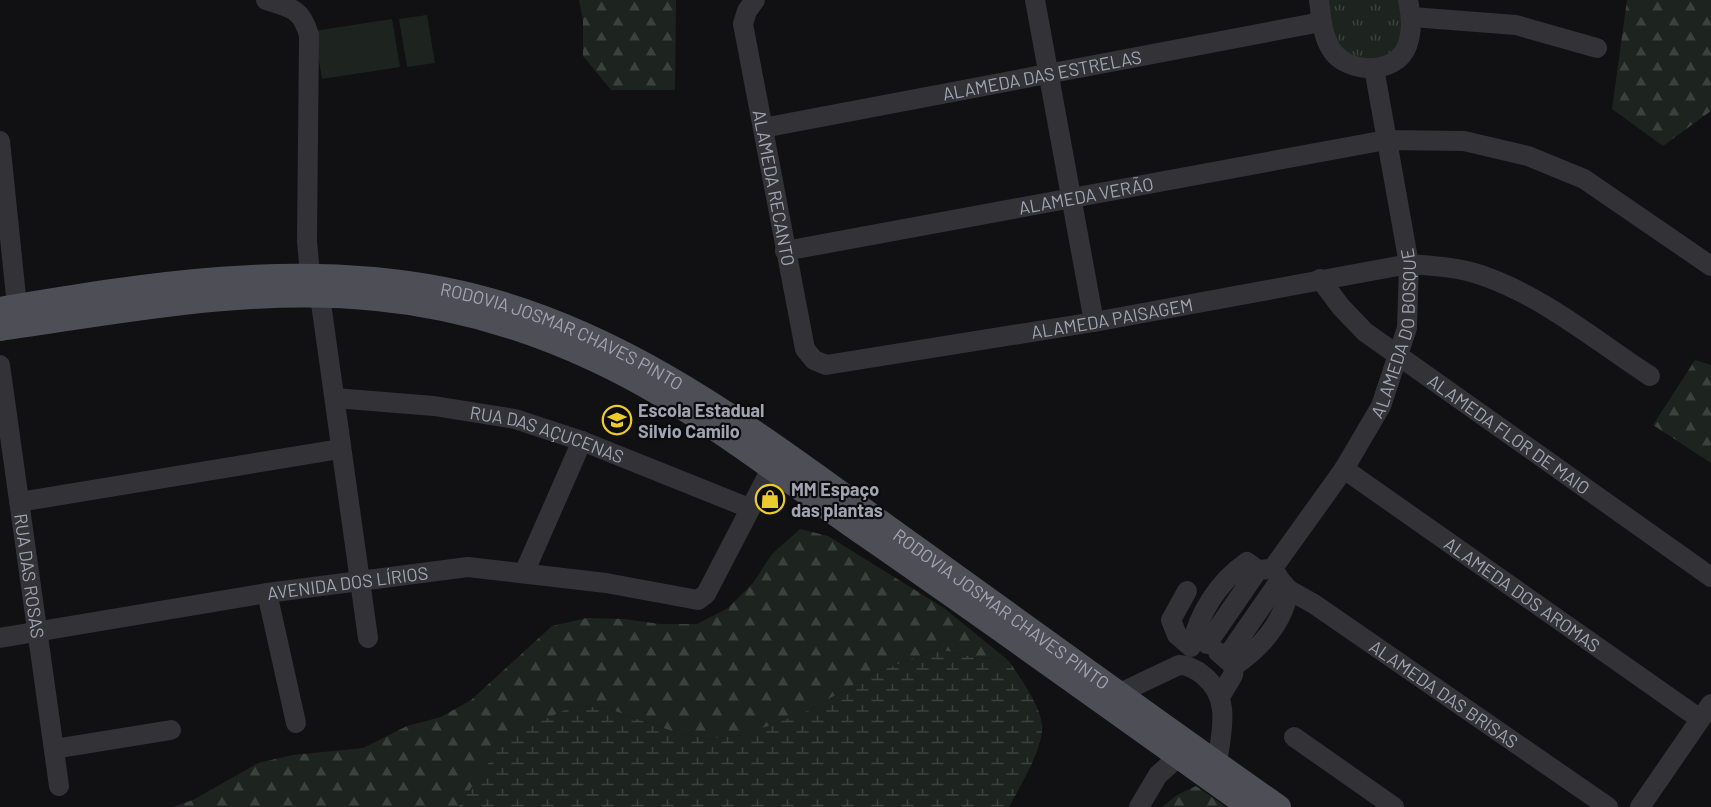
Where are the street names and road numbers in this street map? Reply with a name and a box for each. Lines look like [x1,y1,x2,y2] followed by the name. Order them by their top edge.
[941,45,1143,105] street label: ALAMEDA DAS ESTRELAS
[749,108,800,268] street label: ALAMEDA RECANTO
[1017,172,1155,219] street label: ALAMEDA VERÃO
[1366,247,1420,422] street label: ALAMEDA DO BOSQUE
[438,278,687,395] street label: RODOVIA JOSMAR CHAVES PINTO
[1029,293,1195,343] street label: ALAMEDA PAISAGEM
[1424,369,1594,499] street label: ALAMEDA FLOR DE MAIO
[468,401,627,468] street label: RUA DAS AÇUCENAS
[10,512,49,640] street label: RUA DAS ROSAS
[889,524,1114,694] street label: RODOVIA JOSMAR CHAVES PINTO
[1440,532,1604,656] street label: ALAMEDA DOS AROMAS
[266,561,429,604] street label: AVENIDA DOS LÍRIOS
[1366,635,1522,753] street label: ALAMEDA DAS BRISAS

